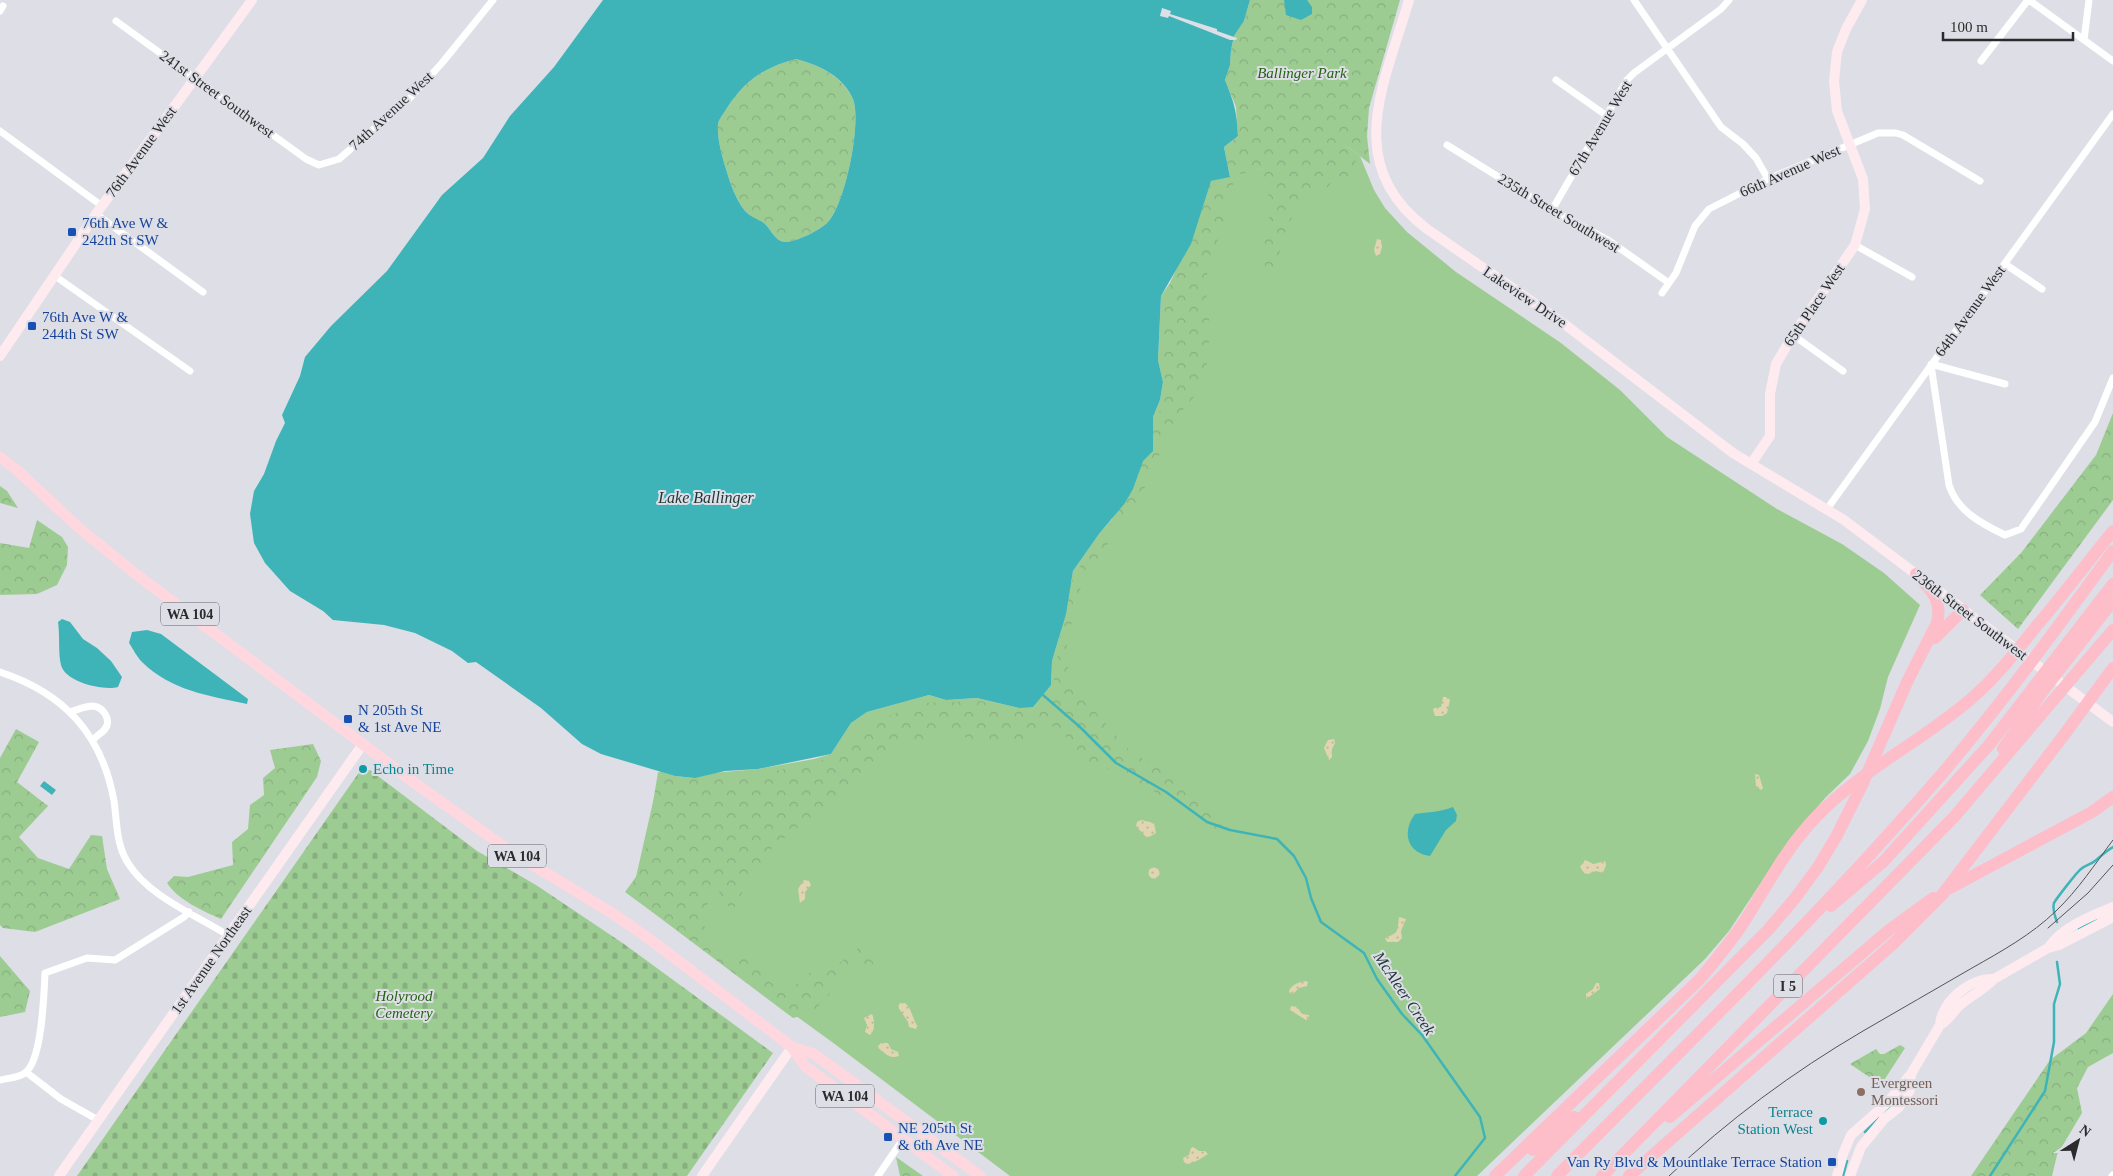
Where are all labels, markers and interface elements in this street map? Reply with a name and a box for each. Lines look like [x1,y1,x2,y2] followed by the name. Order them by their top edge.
[1943,10,2073,42] scale bar
[1950,19,1988,35] text: 100 m
[157,47,278,141] street label: 241st Street Southwest
[1257,65,1347,81] park label: Ballinger Park
[346,68,437,154] street label: 74th Avenue West
[1565,77,1635,179] street label: 67th Avenue West
[103,103,180,200] street label: 76th Avenue West
[1737,141,1843,200] street label: 66th Avenue West
[1495,170,1623,256] street label: 235th Street Southwest
[82,215,169,248] place label: 76th Ave W & 242th St SW
[66,226,78,238] marker: 76th Ave W & 242th St SW
[1781,260,1848,349] street label: 65th Place West
[1932,262,2009,359] street label: 64th Avenue West
[1480,263,1570,331] street label: Lakeview Drive
[42,309,129,342] place label: 76th Ave W & 244th St SW
[26,320,38,332] marker: 76th Ave W & 244th St SW
[657,489,755,507] water label: Lake Ballinger
[1910,567,2031,664] street label: 236th Street Southwest
[161,602,219,626] road number: WA 104
[358,702,441,735] place label: N 205th St & 1st Ave NE
[342,713,354,725] marker: N 205th St & 1st Ave NE
[373,761,454,777] place label: Echo in Time
[357,763,369,775] marker: Echo in Time
[488,844,546,868] road number: WA 104
[168,902,255,1017] street label: 1st Avenue Northeast
[1370,948,1439,1039] water label: McAleer Creek
[1774,974,1802,998] road number: I 5
[375,988,433,1021] park label: Holyrood Cemetery
[1871,1075,1939,1108] place label: Evergreen Montessori
[816,1084,874,1108] road number: WA 104
[1855,1086,1867,1098] marker: Evergreen Montessori
[1737,1104,1814,1137] place label: Terrace Station West
[1817,1115,1829,1127] marker: Terrace Station West
[2053,1116,2103,1166] north arrow
[898,1120,983,1153] place label: NE 205th St & 6th Ave NE
[2077,1122,2094,1140] text: N
[882,1131,894,1143] marker: NE 205th St & 6th Ave NE
[1566,1154,1822,1170] place label: Van Ry Blvd & Mountlake Terrace Station
[1826,1156,1838,1168] marker: Van Ry Blvd & Mountlake Terrace Station

